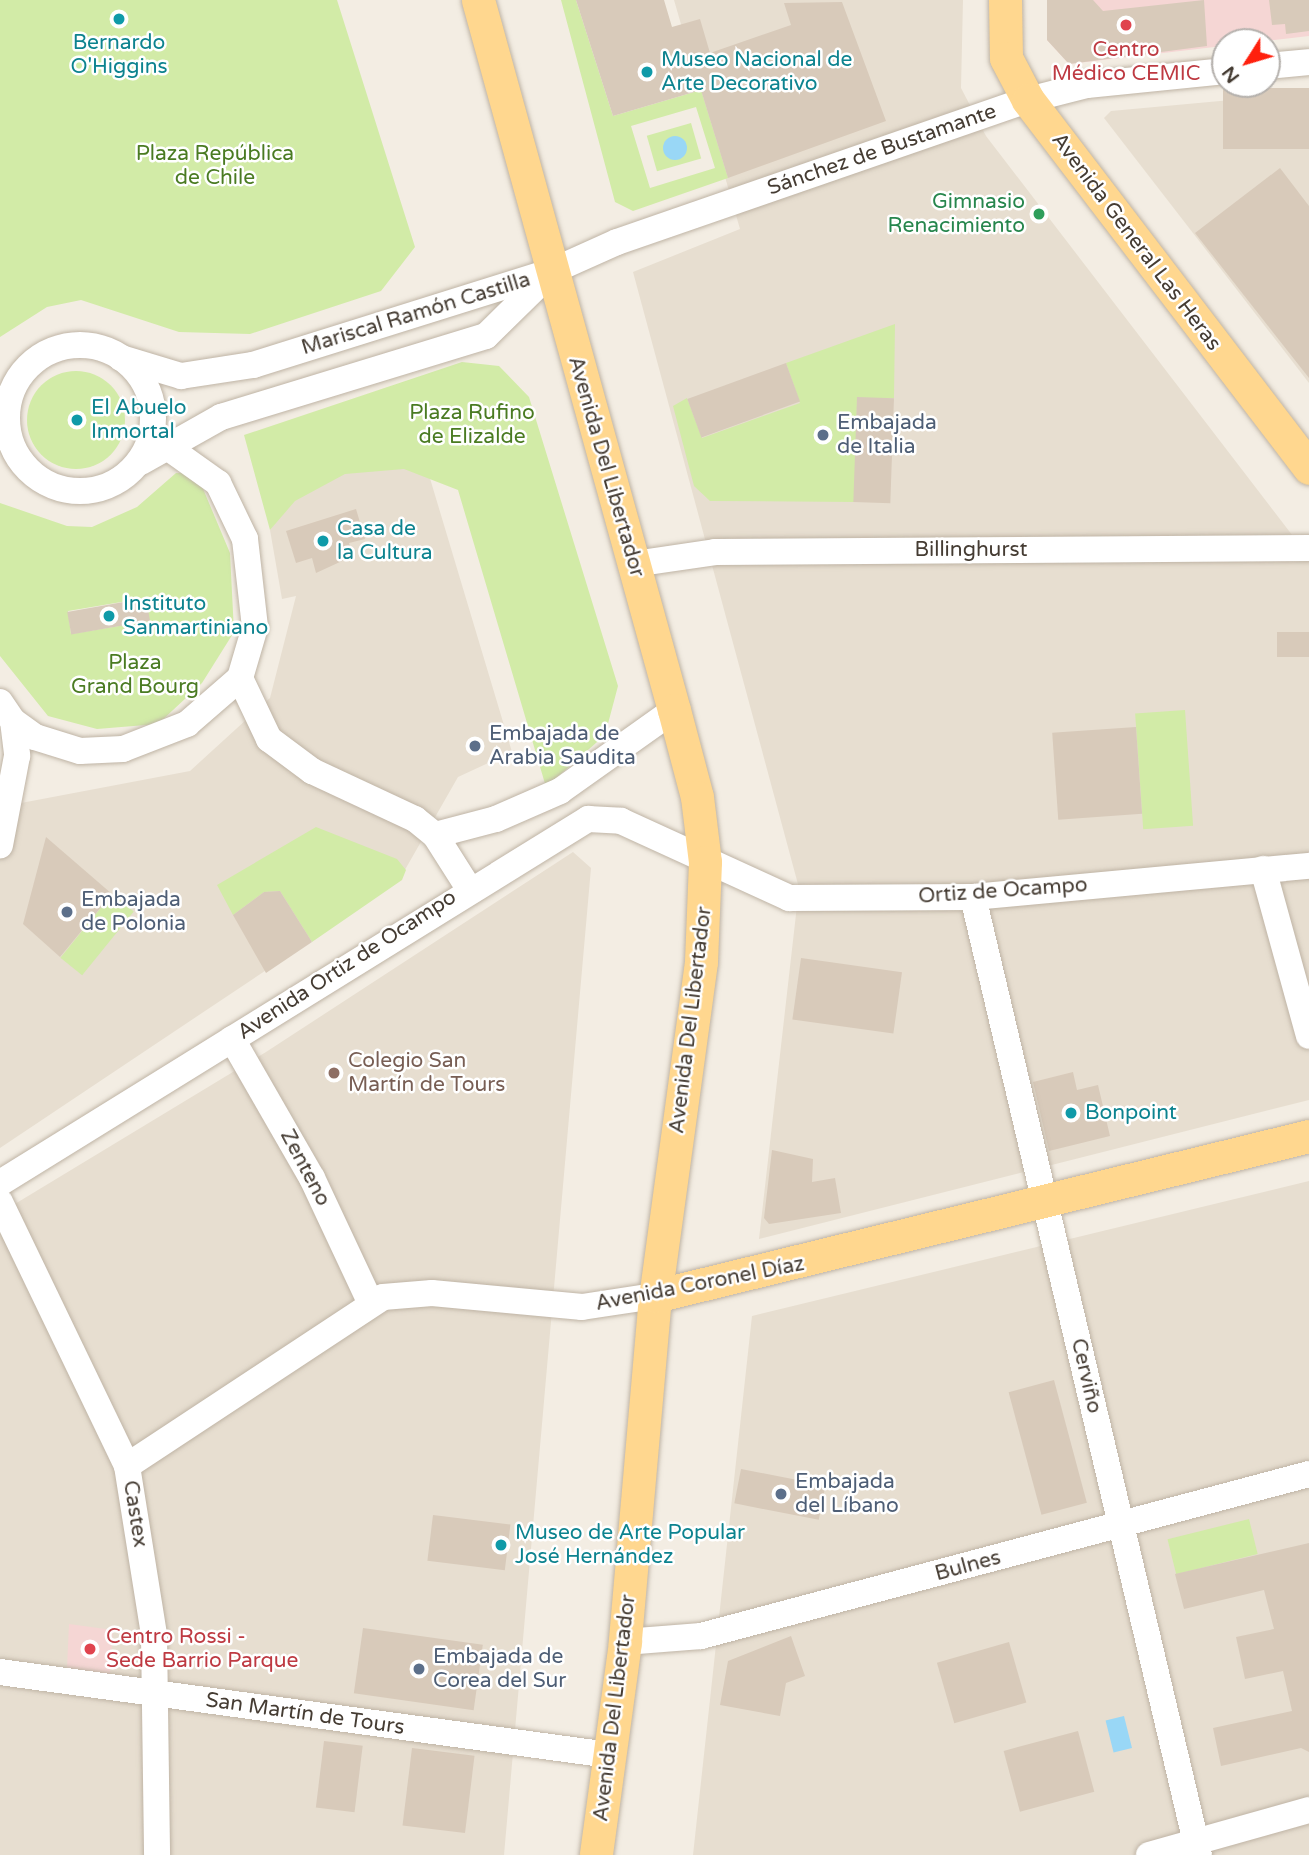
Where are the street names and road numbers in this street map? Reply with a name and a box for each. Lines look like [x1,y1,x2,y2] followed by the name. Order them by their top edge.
[764,99,1000,201] street label: Sánchez de Bustamante
[1046,128,1226,356] street label: Avenida General Las Heras
[298,267,534,361] street label: Mariscal Ramón Castilla
[562,354,650,580] street label: Avenida Del Libertador
[915,537,1027,563] street label: Billinghurst
[918,873,1088,909] street label: Ortiz de Ocampo
[233,885,461,1045] street label: Avenida Ortiz de Ocampo
[665,905,717,1135] street label: Avenida Del Libertador
[274,1125,336,1211] street label: Zenteno
[593,1251,807,1317] street label: Avenida Coronel Díaz
[1065,1336,1107,1416] street label: Cerviño
[117,1479,153,1549] street label: Castex
[932,1545,1004,1587] street label: Bulnes
[589,1593,641,1823] street label: Avenida Del Libertador
[204,1688,406,1740] street label: San Martín de Tours

